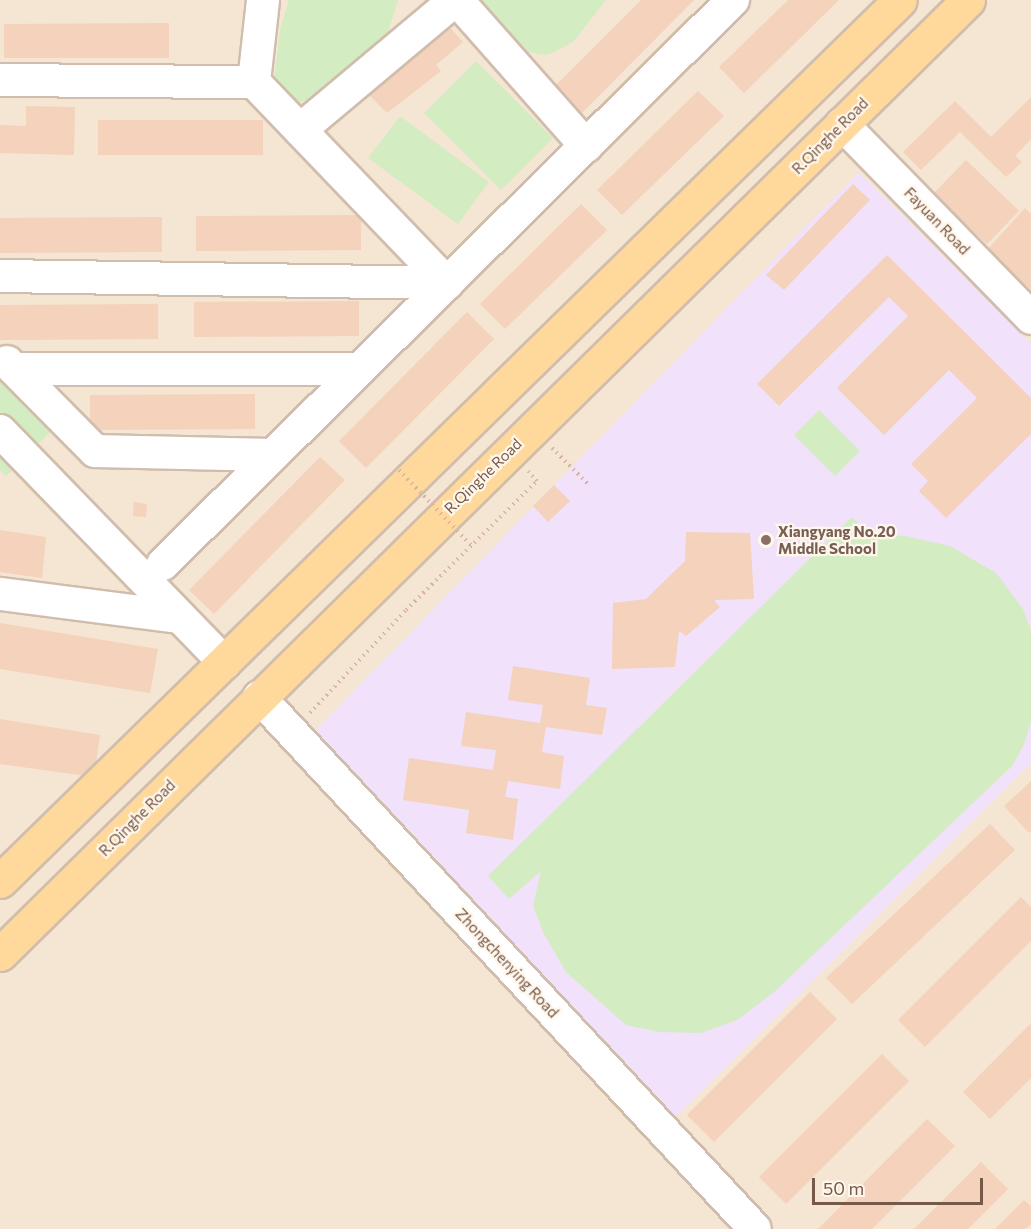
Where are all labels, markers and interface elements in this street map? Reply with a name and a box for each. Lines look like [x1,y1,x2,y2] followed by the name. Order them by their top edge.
[788,94,872,178] street label: R.Qinghe Road
[900,184,974,258] street label: Fayuan Road
[441,435,525,517] street label: R.Qinghe Road
[778,522,896,557] place label: Xiangyang No.20 Middle School
[759,533,773,547] marker: Xiangyang No.20 Middle School
[95,776,179,860] street label: R.Qinghe Road
[452,905,562,1021] street label: Zhongchenying Road
[815,1166,986,1204] scale bar
[823,1177,864,1199] text: 50 m

